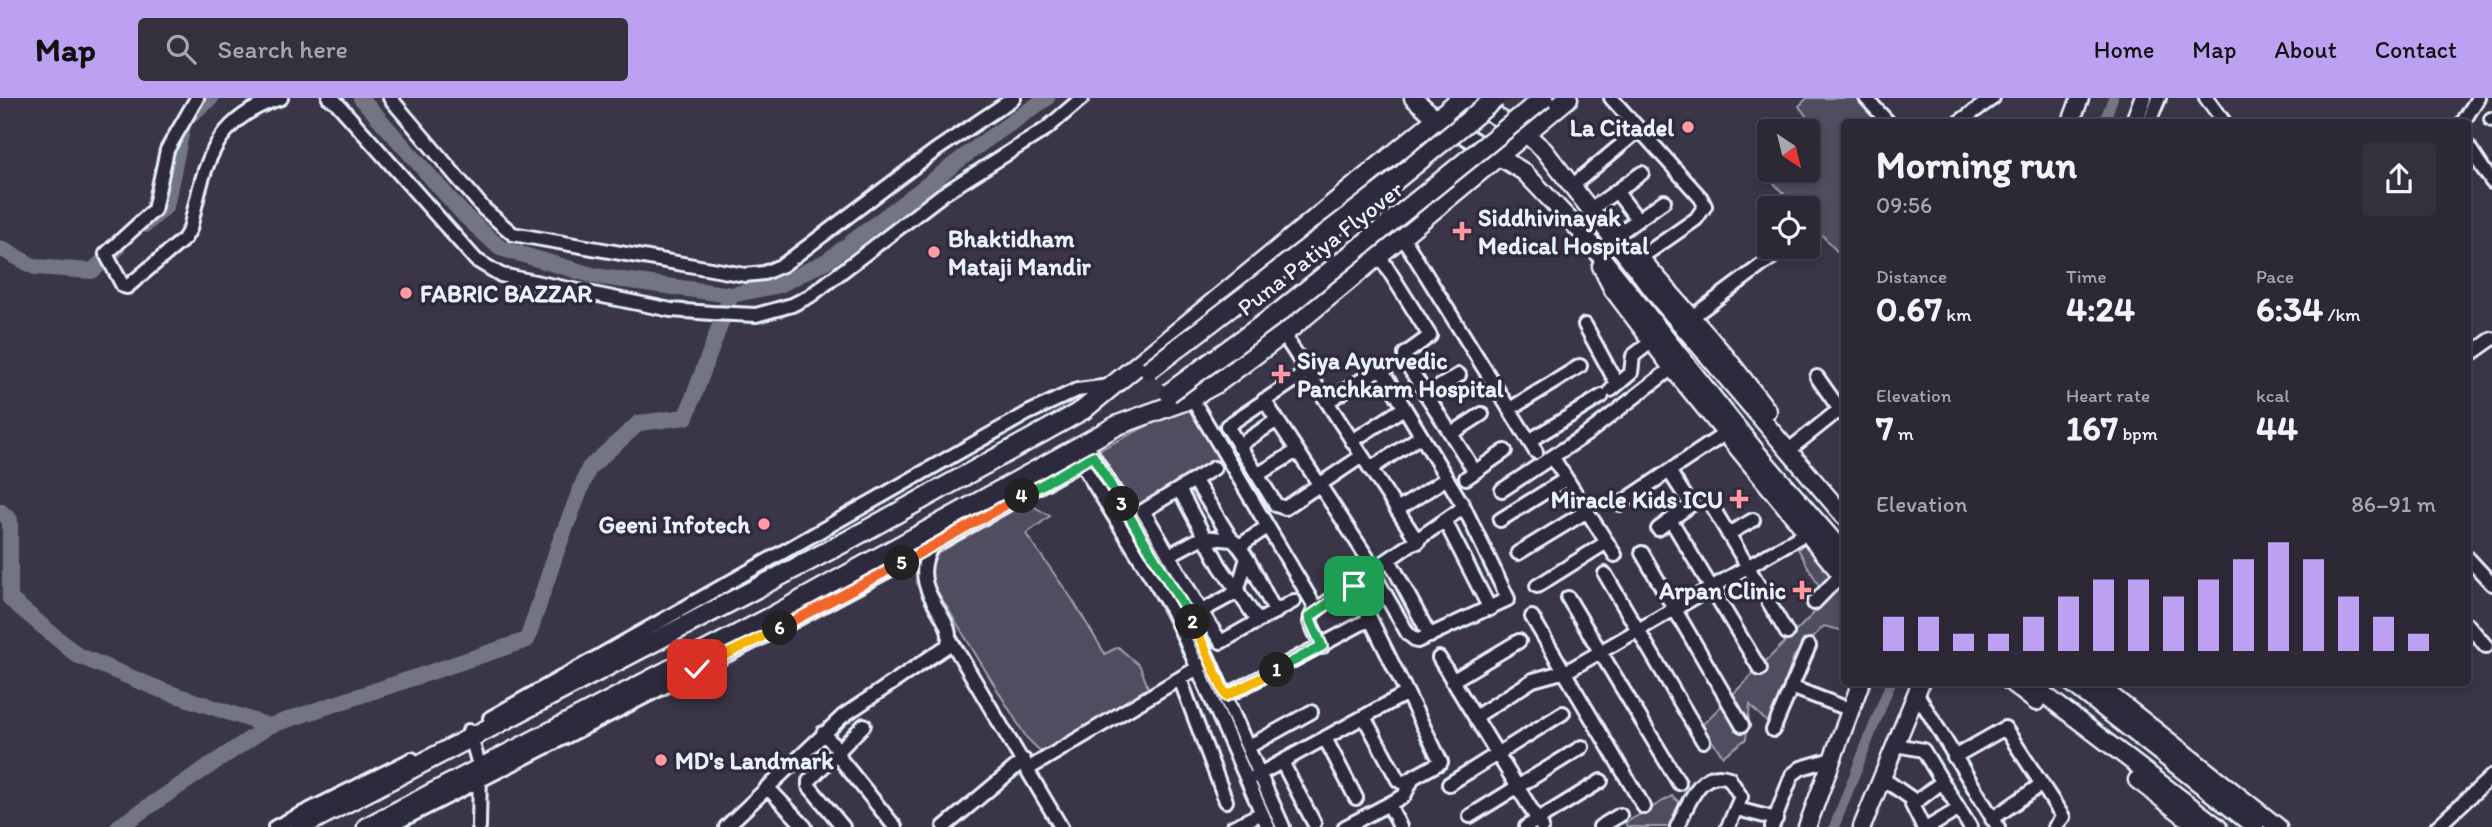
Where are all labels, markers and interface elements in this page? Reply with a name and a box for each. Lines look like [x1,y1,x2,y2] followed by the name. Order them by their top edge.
[138,18,628,81] search box
[35,30,96,69] text: Map
[162,30,200,68] icon: search
[218,33,348,65] text: Search here
[2094,35,2154,64] text: Home
[2192,35,2236,64] text: Map
[2274,35,2337,64] text: About
[2375,35,2457,64] text: Contact
[1570,113,1674,142] place label: La Citadel
[1680,119,1696,135] marker: La Citadel
[1757,119,1820,182] north arrow
[1757,119,1820,259] map controls
[1876,142,2077,188] text: Morning run
[2362,142,2436,216] button: share
[1231,174,1409,322] street label: Puna Patiya Flyover
[1876,191,1932,219] text: 09:56
[1757,196,1820,259] button: locate
[1478,203,1649,261] place label: Siddhivinayak Medical Hospital
[1452,221,1472,241] marker: Siddhivinayak Medical Hospital
[948,224,1092,282] place label: Bhaktidham Mataji Mandir
[926,244,942,260] marker: Bhaktidham Mataji Mandir
[1876,265,1947,288] text: Distance
[2066,265,2107,288] text: Time
[2256,265,2294,288] text: Pace
[420,279,593,308] place label: FABRIC BAZZAR
[398,285,414,301] marker: FABRIC BAZZAR
[1876,288,1942,330] text: 0.67
[2066,288,2135,330] text: 4:24
[2256,288,2323,330] text: 6:34
[1942,303,1971,326] text: km
[2323,303,2361,326] text: /km
[1297,346,1504,404] place label: Siya Ayurvedic Panchkarm Hospital
[1271,364,1291,384] marker: Siya Ayurvedic Panchkarm Hospital
[1876,384,1952,407] text: Elevation
[2066,384,2150,407] text: Heart rate
[2256,384,2290,407] text: kcal
[1876,407,1893,449] text: 7
[2066,407,2118,449] text: 167
[2256,407,2298,449] text: 44
[1893,422,1914,445] text: m
[2118,422,2158,445] text: bpm
[1004,478,1040,514] pin: 4
[1016,484,1027,507] text: 4
[1551,485,1723,514] place label: Miracle Kids ICU
[1104,486,1140,522] pin: 3
[1729,489,1749,509] marker: Miracle Kids ICU
[1876,490,1967,518] text: Elevation
[2351,490,2436,518] text: 86–91 m
[1116,492,1127,515] text: 3
[598,510,750,539] place label: Geeni Infotech
[756,516,772,532] marker: Geeni Infotech
[884,546,920,580] pin: 5
[897,551,906,574] text: 5
[1324,556,1384,616] pin
[1335,567,1373,605] icon: arrive
[1658,576,1786,606] place label: Arpan Clinic
[1792,580,1812,600] marker: Arpan Clinic
[1176,604,1210,640] pin: 2
[762,610,798,646] pin: 6
[1188,610,1198,633] text: 2
[774,616,785,639] text: 6
[667,639,727,699] pin
[678,650,716,688] icon: check
[1260,652,1294,688] pin: 1
[1272,658,1281,681] text: 1
[675,746,834,775] place label: MD's Landmark
[653,752,669,768] marker: MD's Landmark

